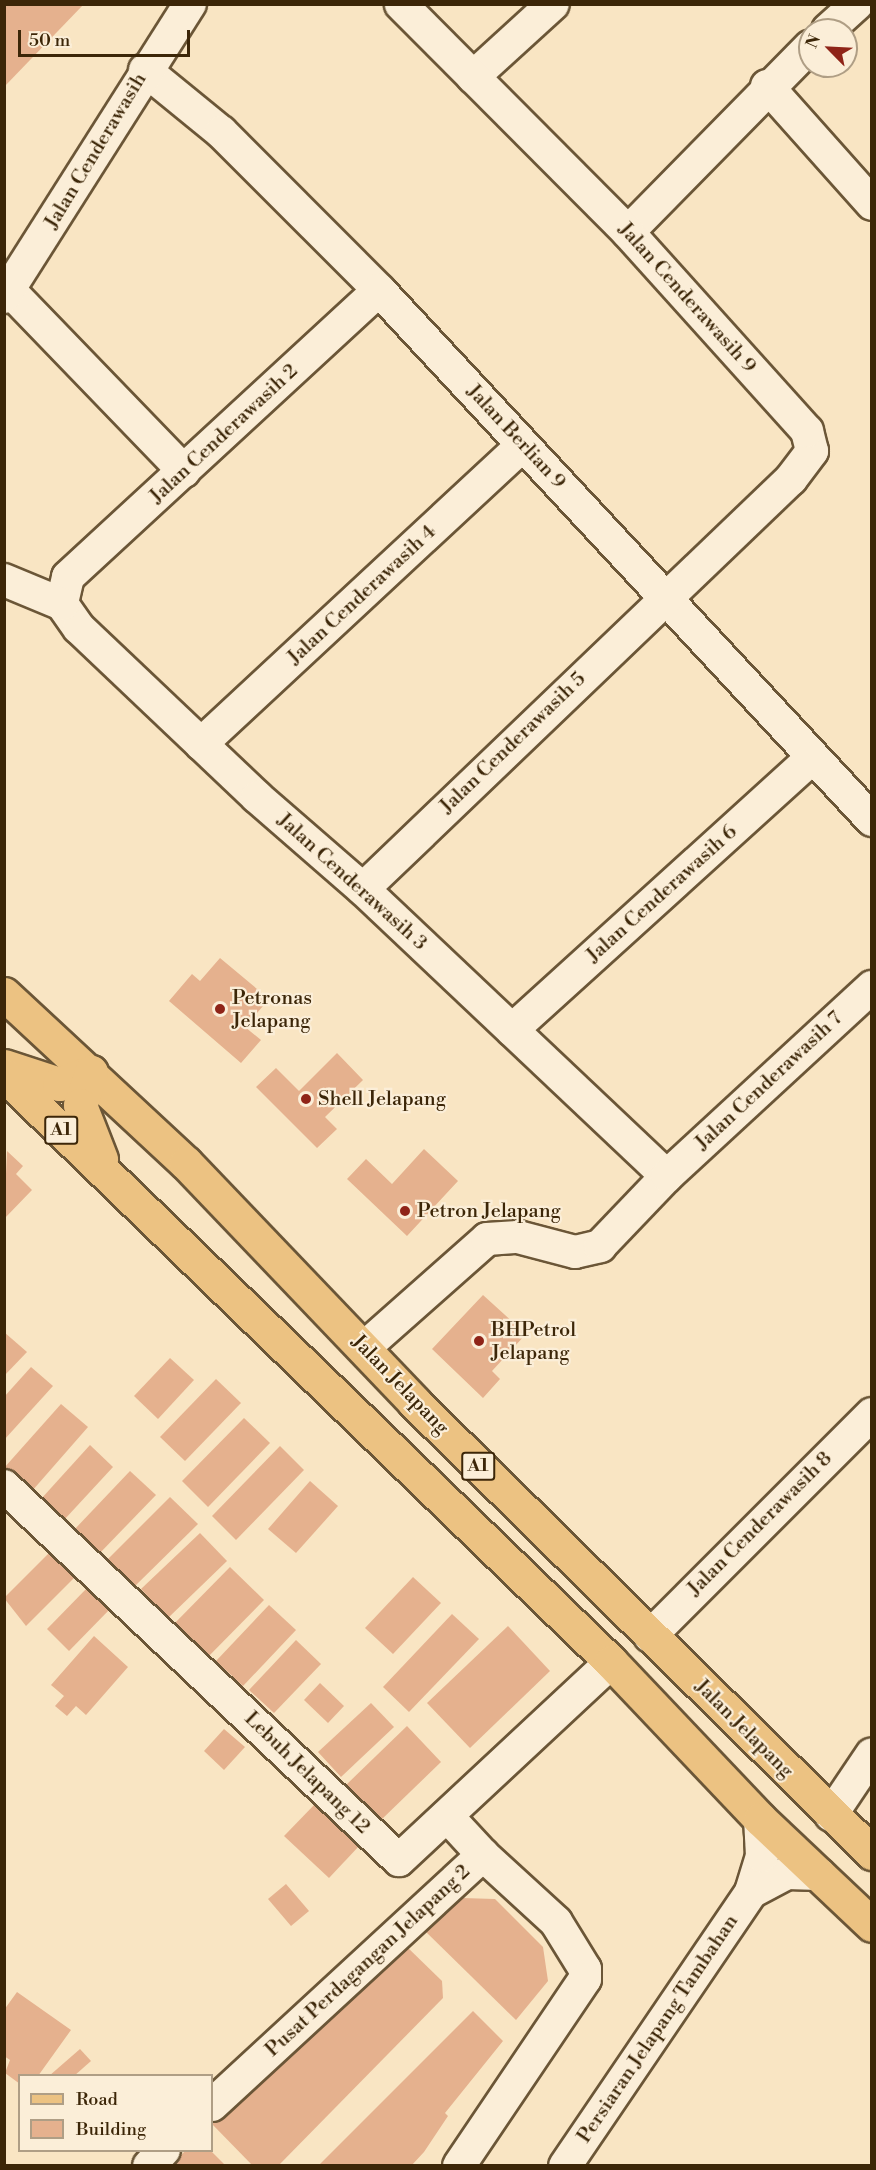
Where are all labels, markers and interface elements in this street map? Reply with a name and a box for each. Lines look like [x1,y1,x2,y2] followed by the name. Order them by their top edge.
[21,18,194,56] scale bar
[798,18,858,78] north arrow
[29,29,70,52] text: 50 m
[802,32,825,51] text: N
[40,69,152,233] street label: Jalan Cenderawasih
[613,218,761,378] street label: Jalan Cenderawasih 9
[145,359,303,509] street label: Jalan Cenderawasih 2
[462,380,570,494] street label: Jalan Berlian 9
[283,520,441,670] street label: Jalan Cenderawasih 4
[435,667,591,819] street label: Jalan Cenderawasih 5
[272,809,432,955] street label: Jalan Cenderawasih 3
[582,820,742,968] street label: Jalan Cenderawasih 6
[232,986,312,1033] place label: Petronas Jelapang
[213,1002,227,1016] marker: Petronas Jelapang
[691,1007,847,1155] street label: Jalan Cenderawasih 7
[318,1087,446,1111] place label: Shell Jelapang
[299,1092,313,1106] marker: Shell Jelapang
[43,1115,79,1145] road number: A1
[417,1199,561,1223] place label: Petron Jelapang
[398,1204,412,1218] marker: Petron Jelapang
[491,1318,576,1365] place label: BHPetrol Jelapang
[346,1330,454,1440] street label: Jalan Jelapang
[472,1334,486,1348] marker: BHPetrol Jelapang
[683,1447,837,1601] street label: Jalan Cenderawasih 8
[460,1451,496,1481] road number: A1
[690,1675,798,1783] street label: Jalan Jelapang
[239,1707,375,1839] street label: Lebuh Jelapang 12
[261,1860,475,2062] street label: Pusat Perdagangan Jelapang 2
[573,1910,743,2148] street label: Persiaran Jelapang Tambahan
[18,2074,213,2152] legend
[76,2088,118,2111] text: Road
[76,2118,146,2141] text: Building

